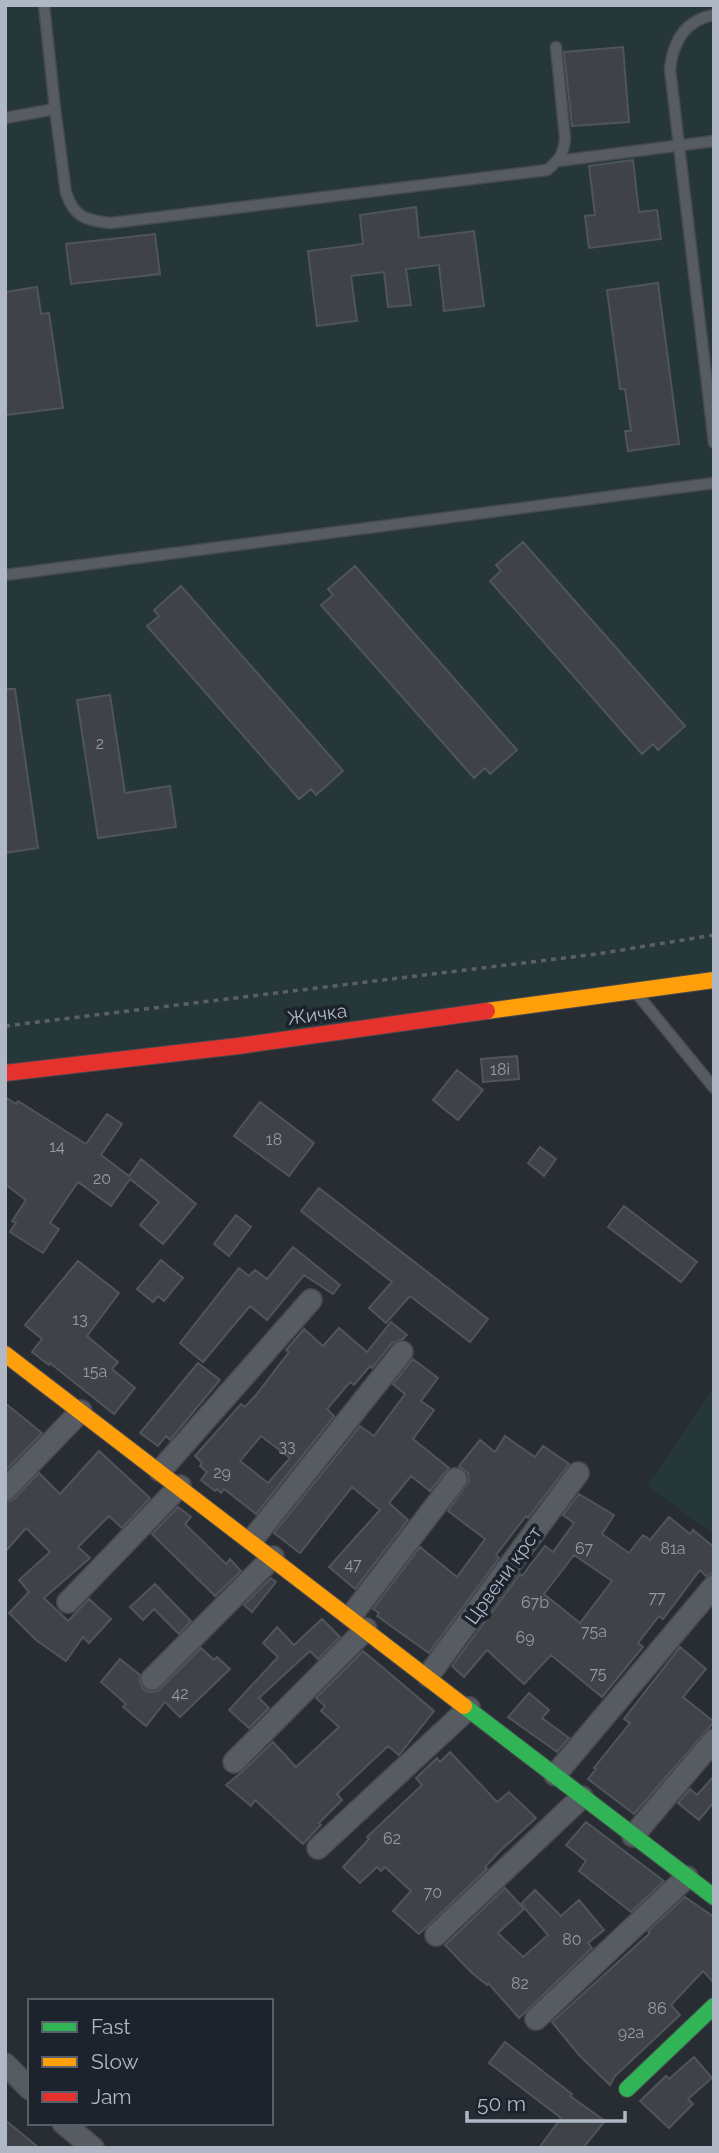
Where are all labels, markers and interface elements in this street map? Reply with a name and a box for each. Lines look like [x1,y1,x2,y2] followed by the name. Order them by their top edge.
[96,734,104,753] house number: 2
[286,999,348,1029] street label: Жичка
[490,1060,510,1079] house number: 18i
[266,1130,282,1149] house number: 18
[49,1137,65,1156] house number: 14
[93,1169,111,1188] house number: 20
[72,1310,88,1329] house number: 13
[83,1362,107,1381] house number: 15a
[278,1437,296,1456] house number: 33
[213,1463,231,1482] house number: 29
[460,1522,546,1628] street label: Црвени крст
[575,1539,594,1558] house number: 67
[660,1539,686,1558] house number: 81a
[344,1555,362,1574] house number: 47
[648,1588,666,1607] house number: 77
[521,1593,549,1612] house number: 67b
[581,1622,607,1641] house number: 75a
[515,1628,535,1647] house number: 69
[589,1664,607,1683] house number: 75
[171,1684,189,1703] house number: 42
[383,1829,401,1848] house number: 62
[424,1883,442,1902] house number: 70
[562,1930,582,1949] house number: 80
[511,1974,529,1993] house number: 82
[28,1999,273,2125] legend
[647,1999,667,2018] house number: 86
[91,2014,131,2039] text: Fast
[618,2023,644,2042] house number: 92a
[91,2049,139,2074] text: Slow
[467,2080,624,2124] scale bar
[91,2084,132,2109] text: Jam
[477,2091,526,2116] text: 50 m

